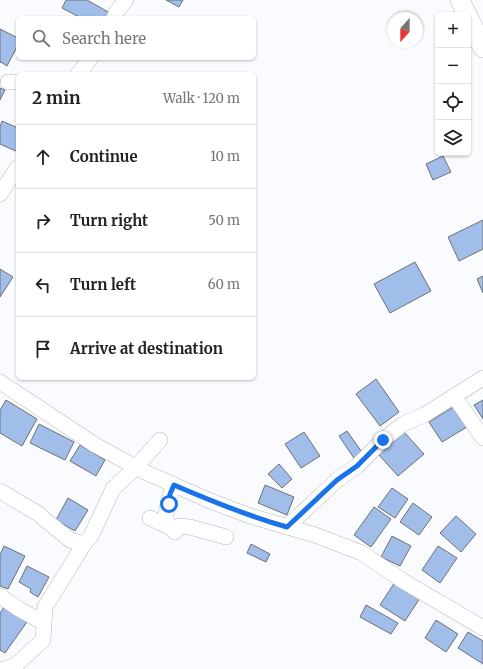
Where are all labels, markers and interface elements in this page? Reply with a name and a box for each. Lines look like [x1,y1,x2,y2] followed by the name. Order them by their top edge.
[387,12,423,48] north arrow
[435,12,471,156] map controls
[435,12,471,48] button: +
[16,16,256,60] search box
[30,27,52,49] icon: search
[62,29,146,48] text: Search here
[435,48,471,84] button: −
[435,84,471,120] button: locate
[32,87,80,109] text: 2 min
[163,90,240,107] text: Walk · 120 m
[435,120,471,156] button: layers
[32,146,54,168] icon: ahead
[70,147,138,166] text: Continue
[210,148,240,165] text: 10 m
[32,210,54,232] icon: right
[70,211,148,230] text: Turn right
[208,212,240,229] text: 50 m
[32,274,54,296] icon: left
[70,275,136,294] text: Turn left
[208,276,240,293] text: 60 m
[32,338,54,360] icon: arrive
[70,339,223,358] text: Arrive at destination
[374,431,392,449] route end
[160,495,178,513] route start

